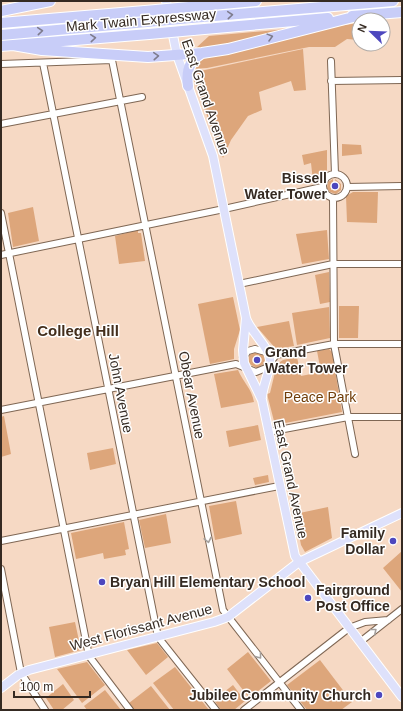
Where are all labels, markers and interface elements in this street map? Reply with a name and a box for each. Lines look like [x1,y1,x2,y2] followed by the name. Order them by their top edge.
[65,5,217,35] street label: Mark Twain Expressway
[227,11,233,20] one-way arrow
[351,12,391,52] north arrow
[355,22,369,34] text: N
[37,27,43,36] one-way arrow
[266,33,273,42] one-way arrow
[90,34,97,43] one-way arrow
[179,37,233,157] street label: East Grand Avenue
[153,52,159,61] one-way arrow
[245,170,328,202] place label: Bissell Water Tower
[330,181,340,191] marker: Bissell Water Tower
[37,322,119,339] district label: College Hill
[265,344,348,376] place label: Grand Water Tower
[176,350,208,441] street label: Obear Avenue
[105,352,137,434] street label: John Avenue
[252,355,262,365] marker: Grand Water Tower
[284,389,357,405] park label: Peace Park
[271,418,311,540] street label: East Grand Avenue
[341,525,386,557] place label: Family Dollar
[388,536,398,546] marker: Family Dollar
[204,537,212,543] one-way arrow
[110,574,305,590] place label: Bryan Hill Elementary School
[97,577,107,587] marker: Bryan Hill Elementary School
[316,582,390,614] place label: Fairground Post Office
[303,593,313,603] marker: Fairground Post Office
[68,600,214,654] street label: West Florissant Avenue
[370,628,377,635] one-way arrow
[254,651,261,658] one-way arrow
[14,673,90,699] scale bar
[20,680,53,694] text: 100 m
[189,687,371,703] place label: Jubilee Community Church
[374,690,384,700] marker: Jubilee Community Church

